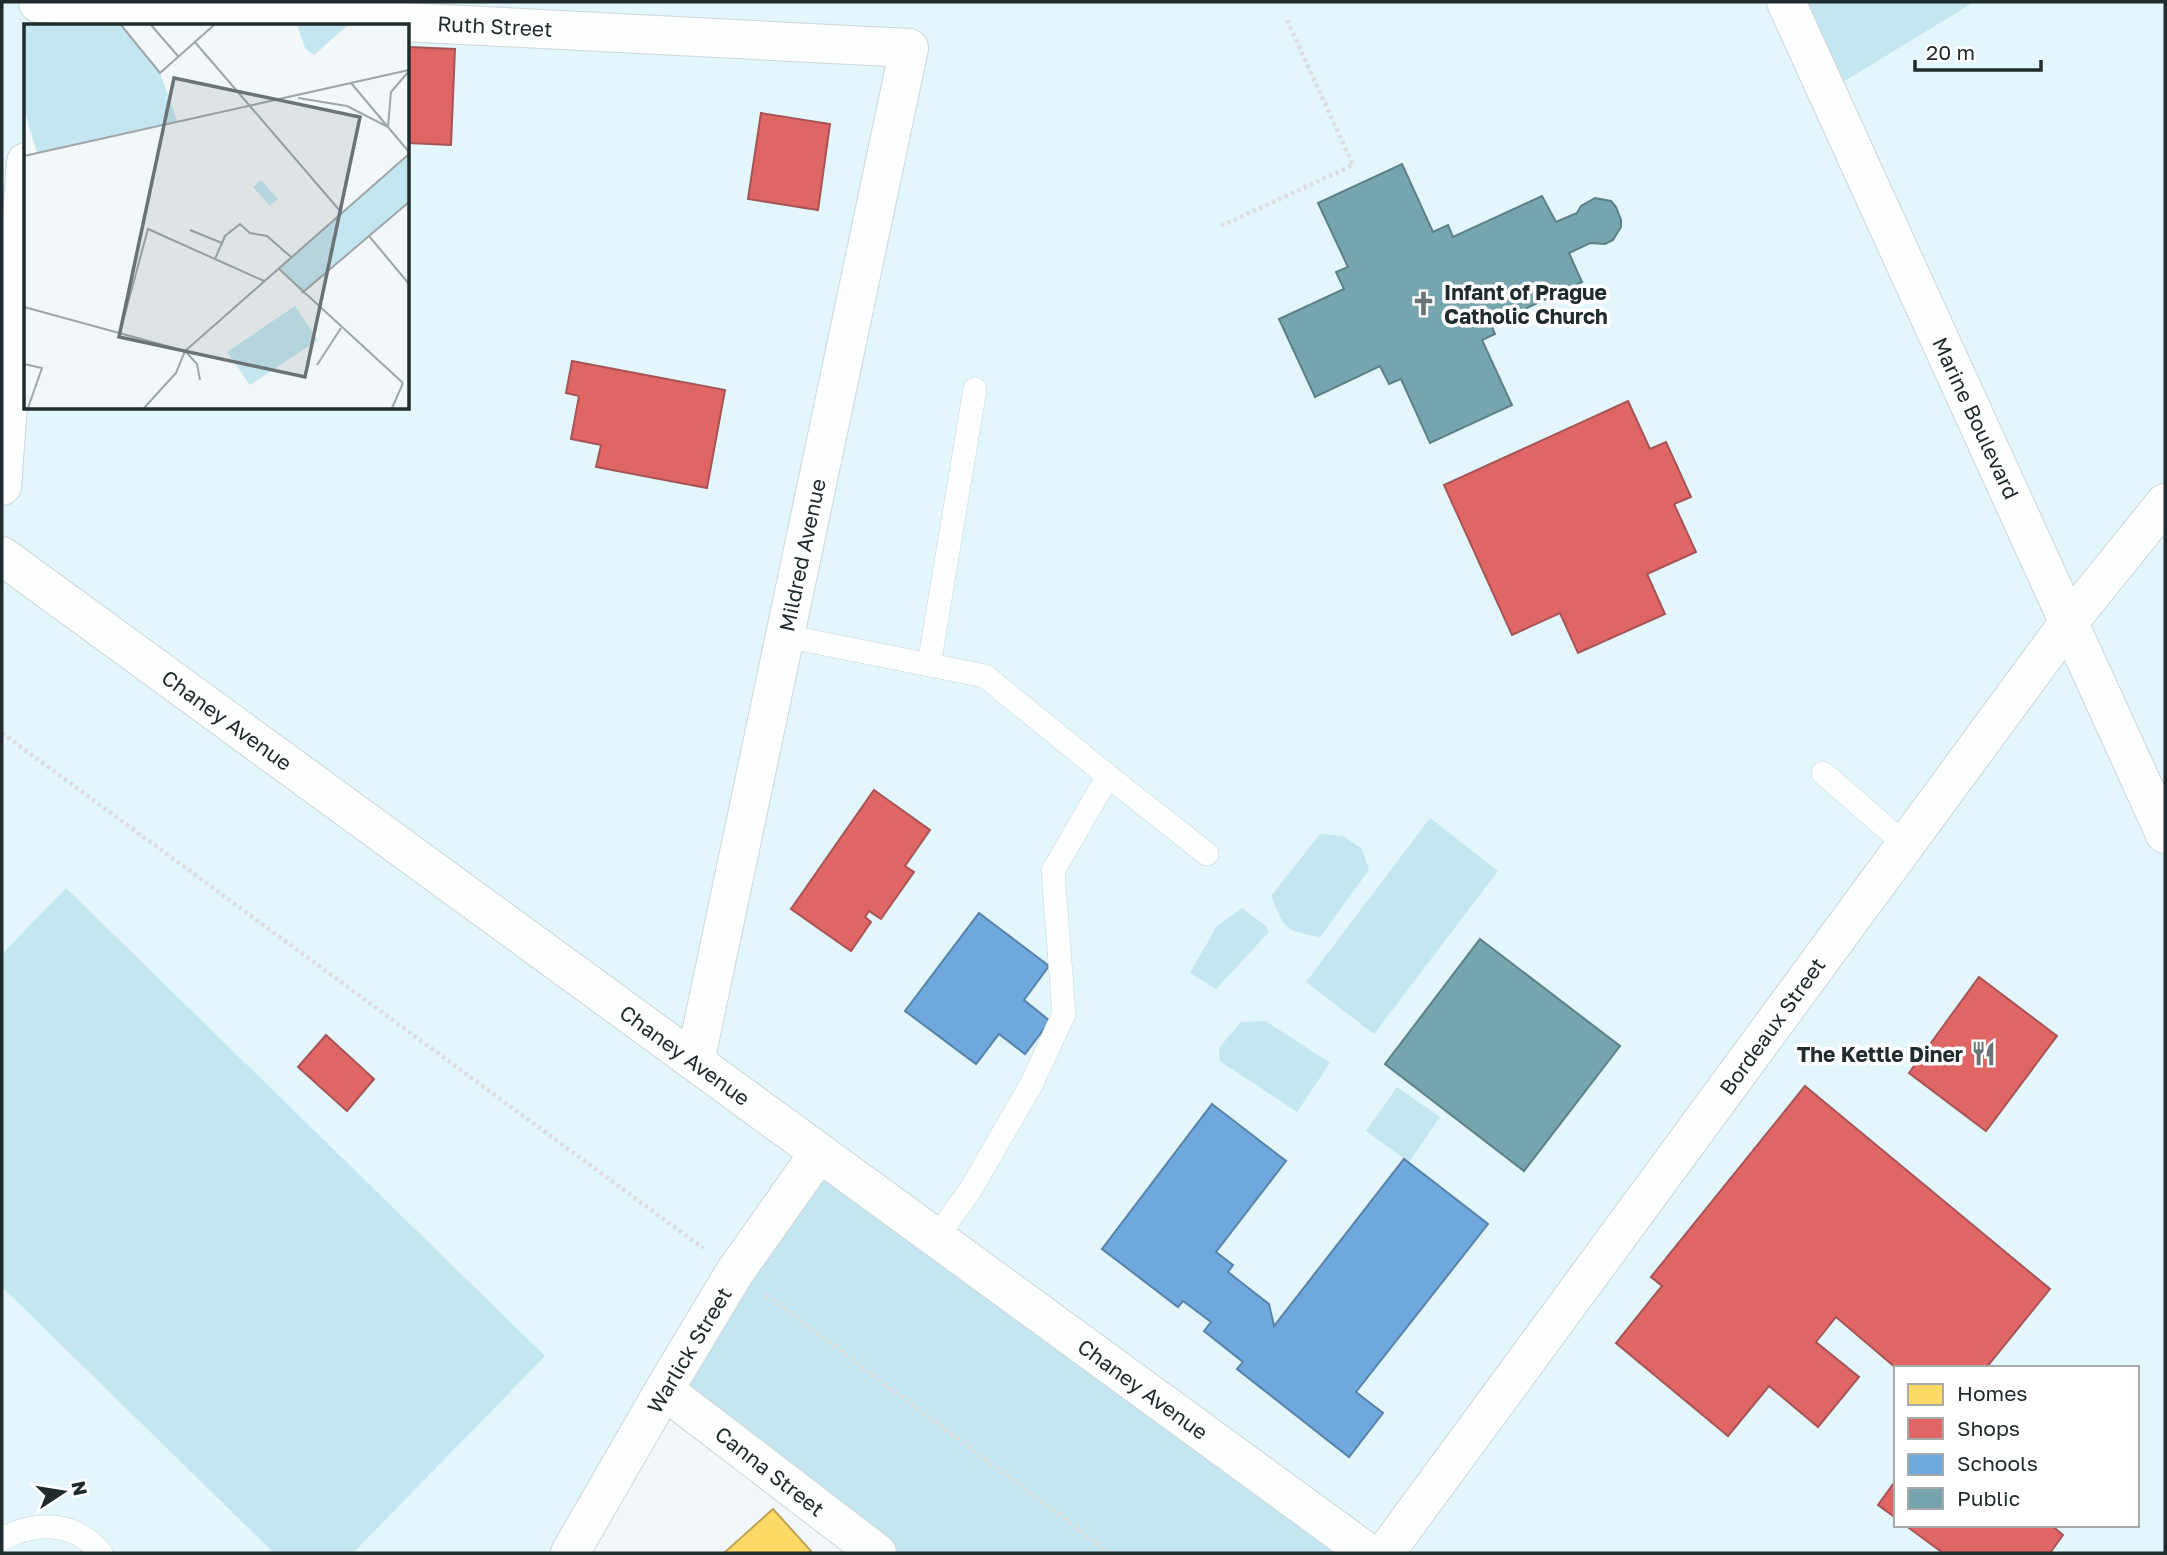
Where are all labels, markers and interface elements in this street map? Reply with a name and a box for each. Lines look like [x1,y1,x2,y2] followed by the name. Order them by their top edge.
[437,10,553,42] street label: Ruth Street
[24,24,410,410] inset map
[1915,28,2041,72] scale bar
[1926,39,1975,65] text: 20 m
[1444,279,1608,329] place label: Infant of Prague Catholic Church
[1410,290,1438,318] church icon: Infant of Prague Catholic Church
[1927,333,2025,503] street label: Marine Boulevard
[773,476,831,634] street label: Mildred Avenue
[157,664,297,776] street label: Chaney Avenue
[1713,952,1831,1100] street label: Bordeaux Street
[615,999,755,1111] street label: Chaney Avenue
[1969,1040,1997,1068] restaurant icon: The Kettle Diner
[1797,1041,1963,1067] place label: The Kettle Diner
[641,1282,737,1418] street label: Warlick Street
[1073,1333,1213,1445] street label: Chaney Avenue
[1894,1366,2139,1527] legend
[1957,1380,2027,1406] text: Homes
[1957,1415,2020,1441] text: Shops
[710,1420,830,1522] street label: Canna Street
[1957,1450,2038,1476] text: Schools
[28,1457,98,1527] north arrow
[67,1479,93,1498] text: N
[1957,1485,2020,1511] text: Public

